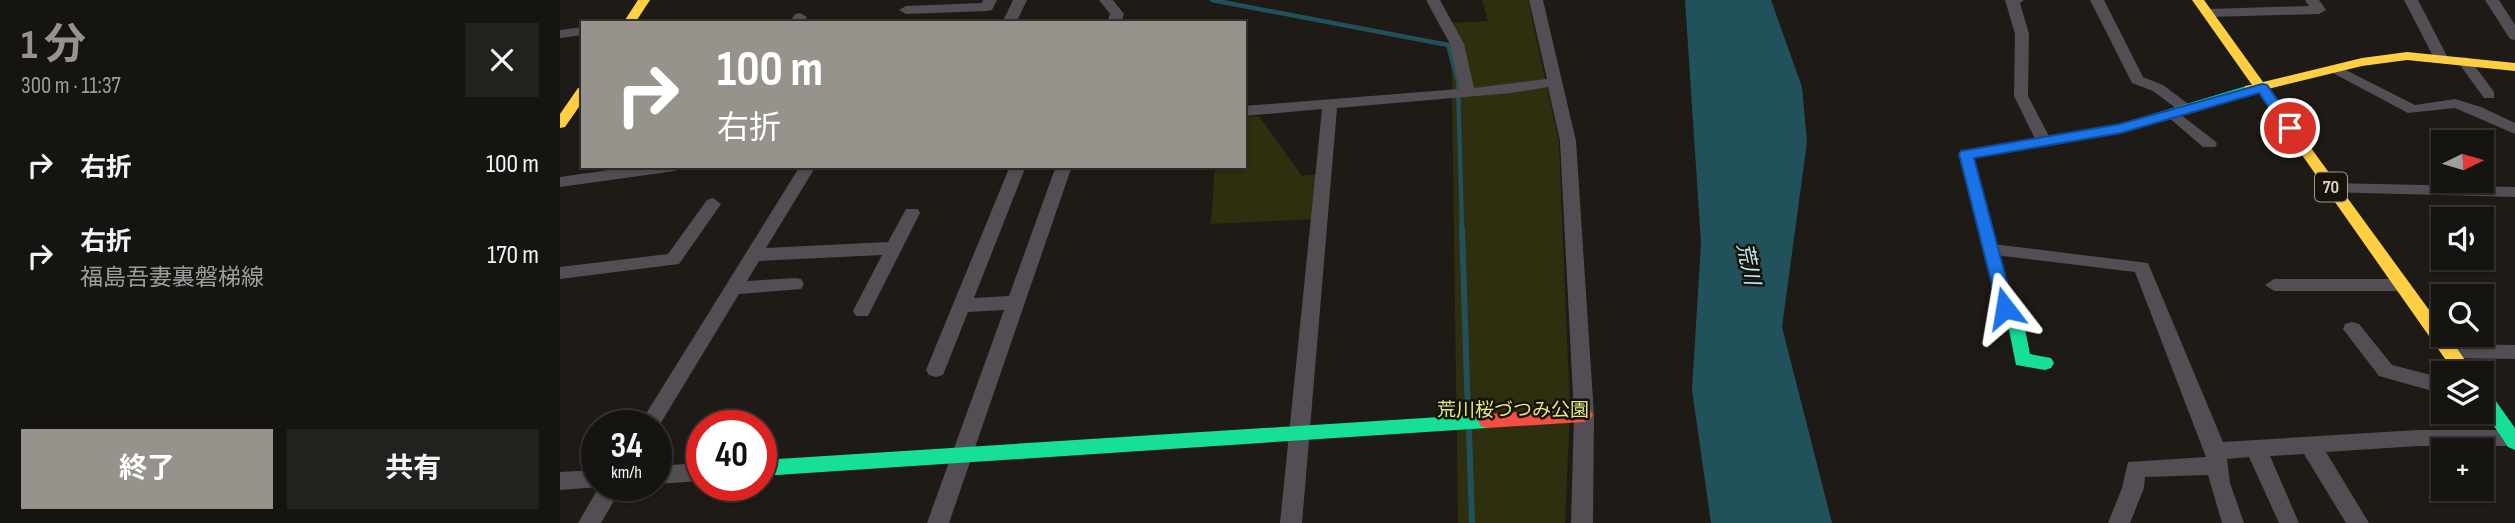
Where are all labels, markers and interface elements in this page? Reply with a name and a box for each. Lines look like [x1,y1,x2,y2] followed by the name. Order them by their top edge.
[21,20,86,71] text: 1 分
[465,23,539,97] button: close
[717,41,823,100] text: 100 m
[602,49,693,140] icon: right
[21,72,121,100] text: 300 m · 11:37
[2260,98,2320,158] pin
[717,109,781,148] text: 右折
[2271,109,2309,147] icon: arrive
[2431,130,2494,192] north arrow
[2431,130,2494,501] map controls
[21,146,59,184] icon: right
[486,149,539,180] text: 100 m
[80,153,132,184] text: 右折
[2315,172,2347,202] road number: 70
[2431,207,2494,270] button: sound
[80,227,132,258] text: 右折
[21,237,59,275] icon: right
[487,240,539,271] text: 170 m
[1731,241,1765,289] water label: 荒川
[80,264,264,292] text: 福島吾妻裏磐梯線
[1968,271,2042,345] position arrow
[2431,284,2494,347] button: search
[2431,361,2494,424] button: layers
[1437,399,1589,422] park label: 荒川桜づつみ公園
[686,410,777,501] speed limit sign: 40
[611,425,643,468] text: 34
[21,429,273,509] button: 終了
[287,429,539,509] button: 共有
[2431,438,2494,501] button: +
[611,462,642,483] text: km/h

